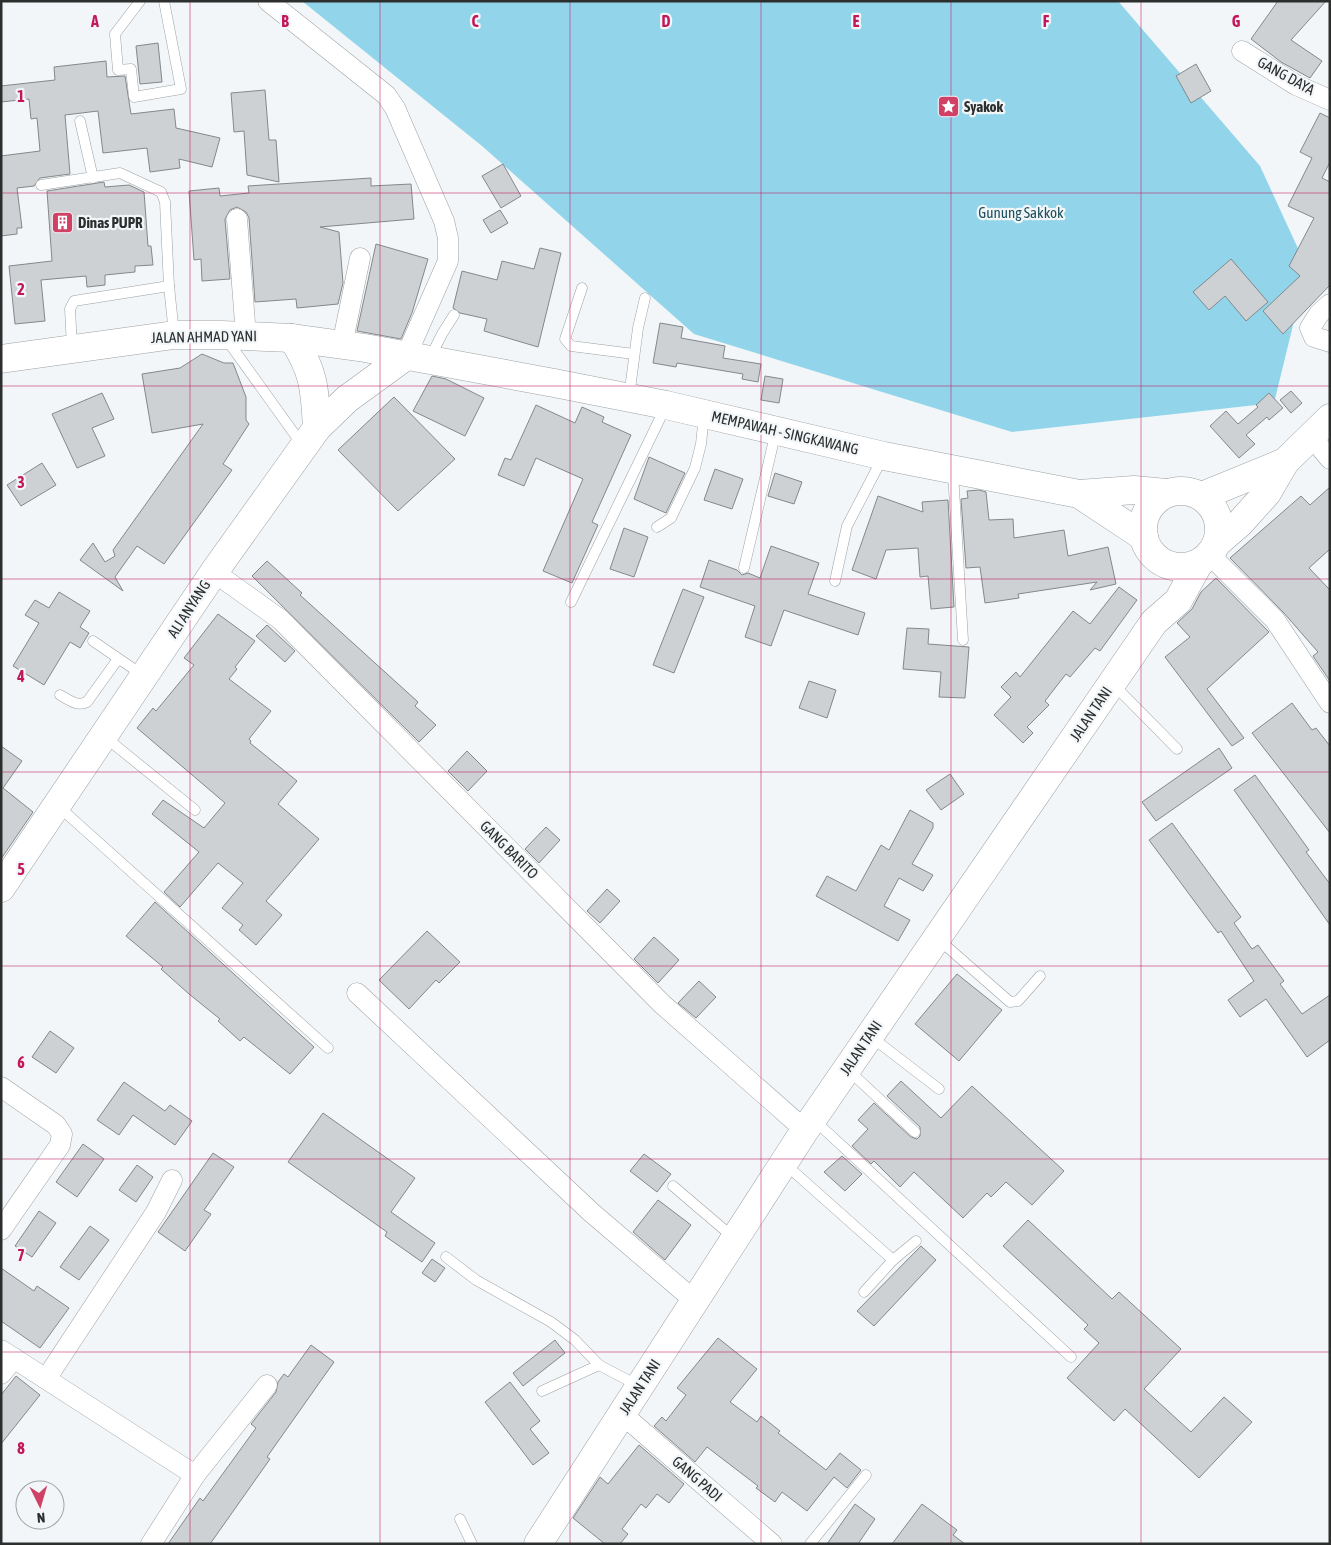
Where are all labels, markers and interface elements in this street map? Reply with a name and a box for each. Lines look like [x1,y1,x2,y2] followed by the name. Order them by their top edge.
[90,12,99,30] text: A
[281,12,289,30] text: B
[471,12,479,30] text: C
[662,12,671,30] text: D
[853,12,860,30] text: E
[1043,12,1050,30] text: F
[1232,12,1241,30] text: G
[1255,53,1318,98] street label: GANG DAYA
[17,87,25,105] text: 1
[936,95,960,119] place icon: Syakok
[964,98,1004,115] place label: Syakok
[978,204,1064,221] park label: Gunung Sakkok
[50,211,74,235] building icon: Dinas PUPR
[78,214,143,231] place label: Dinas PUPR
[17,280,25,298] text: 2
[151,327,257,346] street label: JALAN AHMAD YANI
[710,407,861,458] street label: MEMPAWAH - SINGKAWANG
[17,473,25,491] text: 3
[164,577,214,641] street label: ALI ANYANG
[16,667,25,685] text: 4
[1066,683,1115,744] street label: JALAN TANI
[477,817,542,882] street label: GANG BARITO
[17,860,25,878] text: 5
[836,1017,885,1078] street label: JALAN TANI
[17,1053,25,1071] text: 6
[17,1246,25,1264] text: 7
[616,1356,664,1417] street label: JALAN TANI
[17,1439,25,1457] text: 8
[669,1452,726,1505] street label: GANG PADI
[15,1480,65,1530] north arrow
[36,1510,46,1526] text: N

